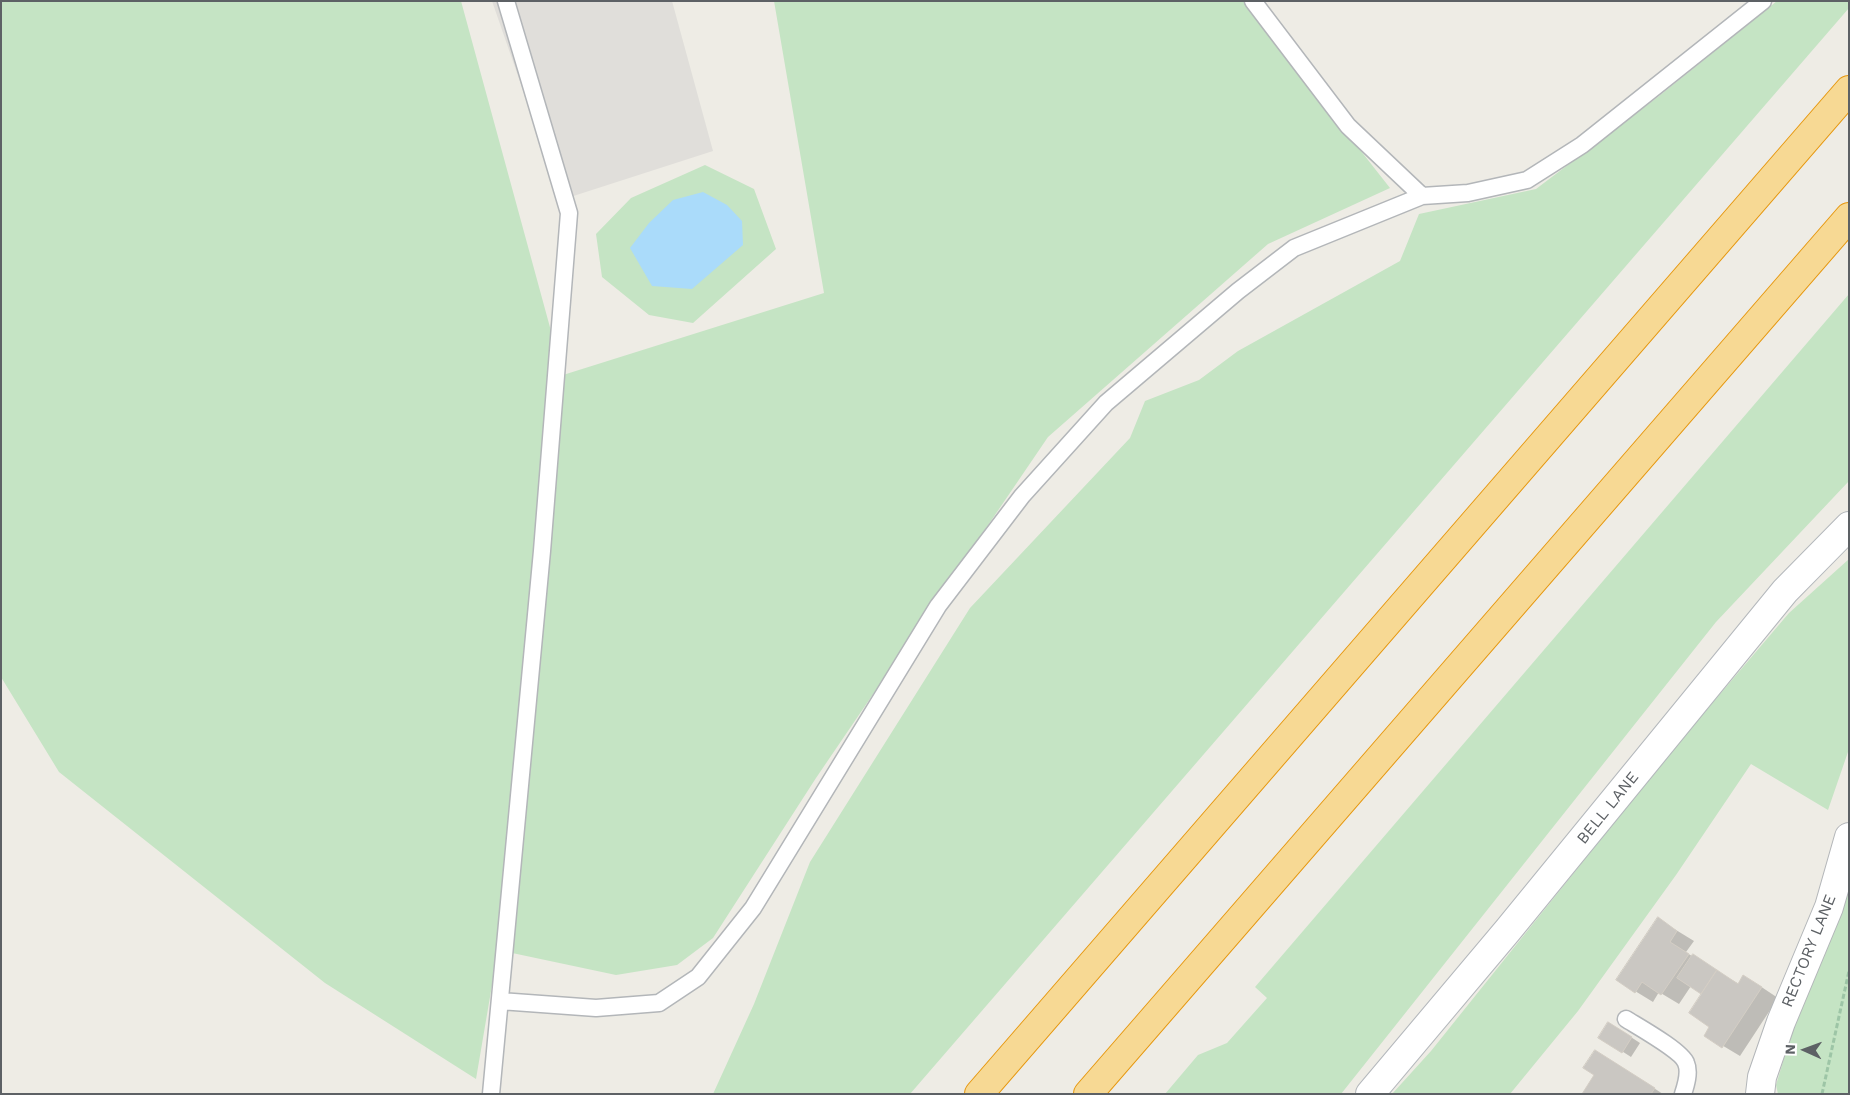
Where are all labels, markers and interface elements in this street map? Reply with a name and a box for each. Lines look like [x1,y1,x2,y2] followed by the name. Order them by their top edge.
[1573,768,1643,848] street label: BELL LANE
[1778,892,1840,1010] street label: RECTORY LANE
[1780,1025,1830,1075] north arrow
[1782,1044,1798,1055] text: N

